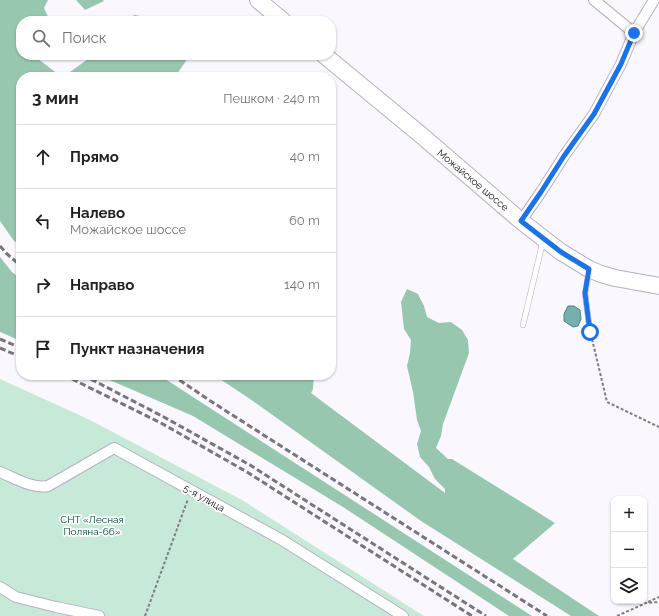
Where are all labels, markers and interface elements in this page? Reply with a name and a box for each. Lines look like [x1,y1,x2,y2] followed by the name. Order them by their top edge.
[16,16,336,60] search box
[625,24,643,42] route end
[30,27,52,49] icon: search
[62,29,107,47] text: Поиск
[32,88,79,108] text: 3 мин
[223,91,320,106] text: Пешком · 240 m
[32,146,54,168] icon: ahead
[435,147,511,213] street label: Можайское шоссе
[70,148,119,166] text: Прямо
[290,149,320,164] text: 40 m
[70,204,125,222] text: Налево
[32,210,54,232] icon: left
[289,213,320,228] text: 60 m
[70,222,186,237] text: Можайское шоссе
[32,274,54,296] icon: right
[70,276,134,294] text: Направо
[284,277,320,292] text: 140 m
[581,323,599,341] route start
[32,338,54,360] icon: arrive
[70,340,204,358] text: Пункт назначения
[181,482,227,514] street label: 5-я улица
[611,496,647,604] map controls
[611,496,647,532] button: +
[60,514,124,537] park label: СНТ «Лесная Поляна-66»
[611,532,647,568] button: −
[611,568,647,604] button: layers

